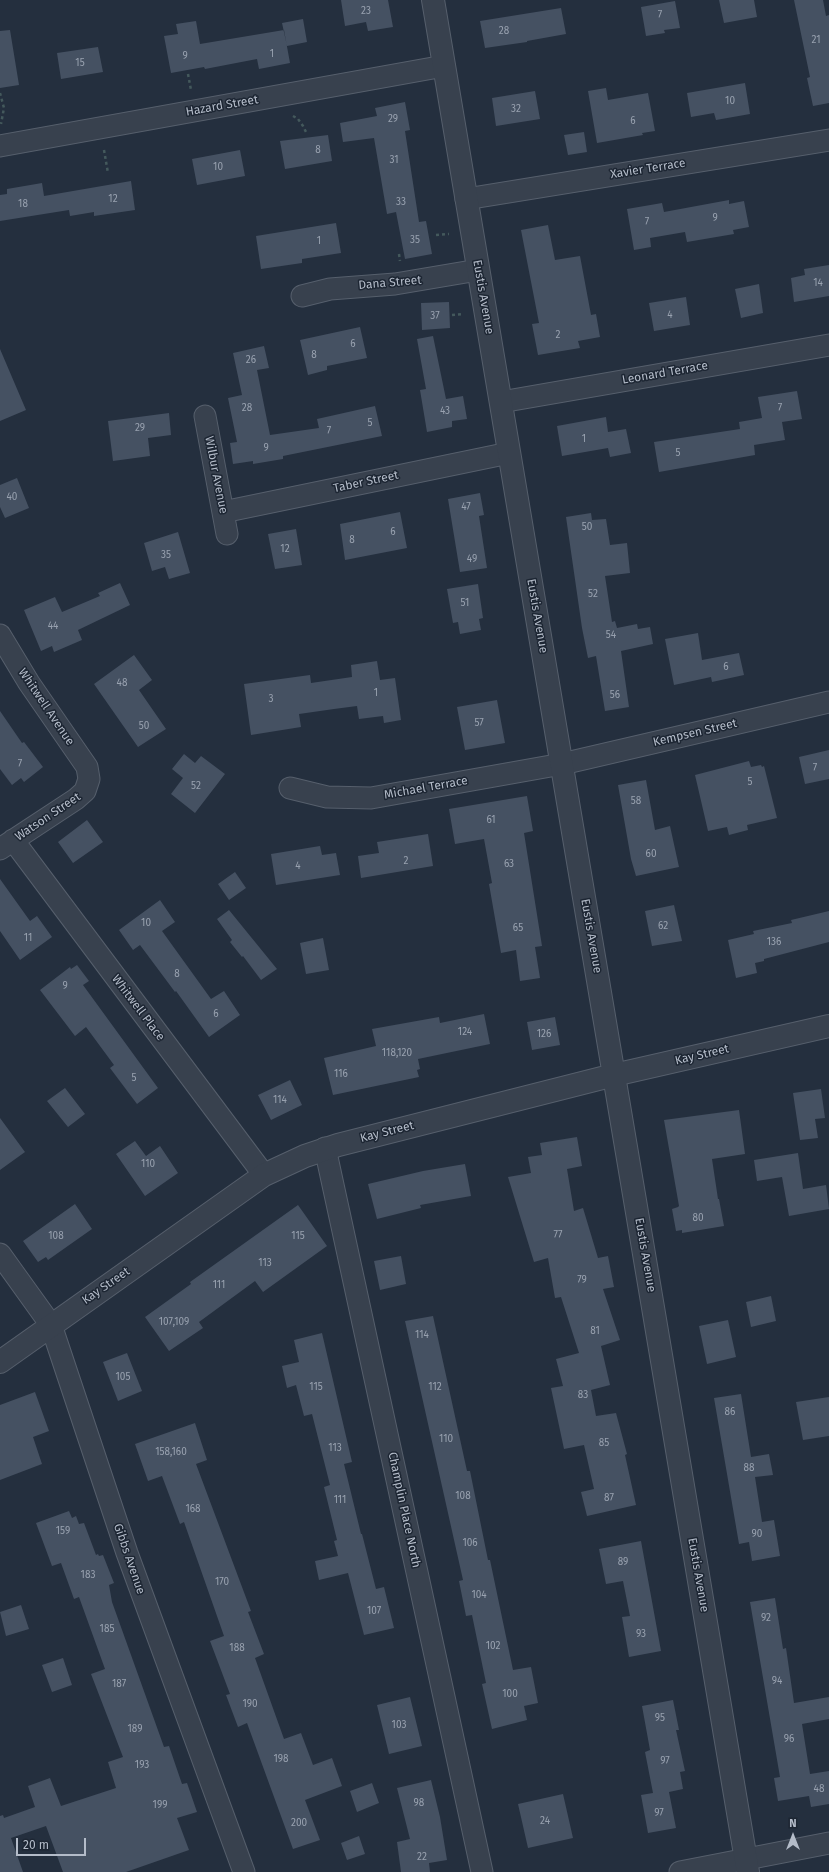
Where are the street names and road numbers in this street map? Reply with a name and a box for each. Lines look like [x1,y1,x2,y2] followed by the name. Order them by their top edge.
[185,93,259,119] street label: Hazard Street
[609,156,687,182] street label: Xavier Terrace
[469,259,497,335] street label: Eustis Avenue
[358,273,422,293] street label: Dana Street
[621,358,709,388] street label: Leonard Terrace
[201,435,231,515] street label: Wilbur Avenue
[332,468,400,496] street label: Taber Street
[523,578,551,654] street label: Eustis Avenue
[15,666,77,748] street label: Whitwell Avenue
[652,716,738,750] street label: Kempsen Street
[383,774,469,802] street label: Michael Terrace
[13,790,83,844] street label: Watson Street
[577,898,605,974] street label: Eustis Avenue
[109,972,167,1044] street label: Whitwell Place
[674,1042,730,1068] street label: Kay Street
[359,1118,415,1146] street label: Kay Street
[631,1217,659,1293] street label: Eustis Avenue
[79,1264,133,1308] street label: Kay Street
[385,1451,423,1569] street label: Champlin Place North
[110,1522,148,1596] street label: Gibbs Avenue
[684,1537,712,1613] street label: Eustis Avenue

